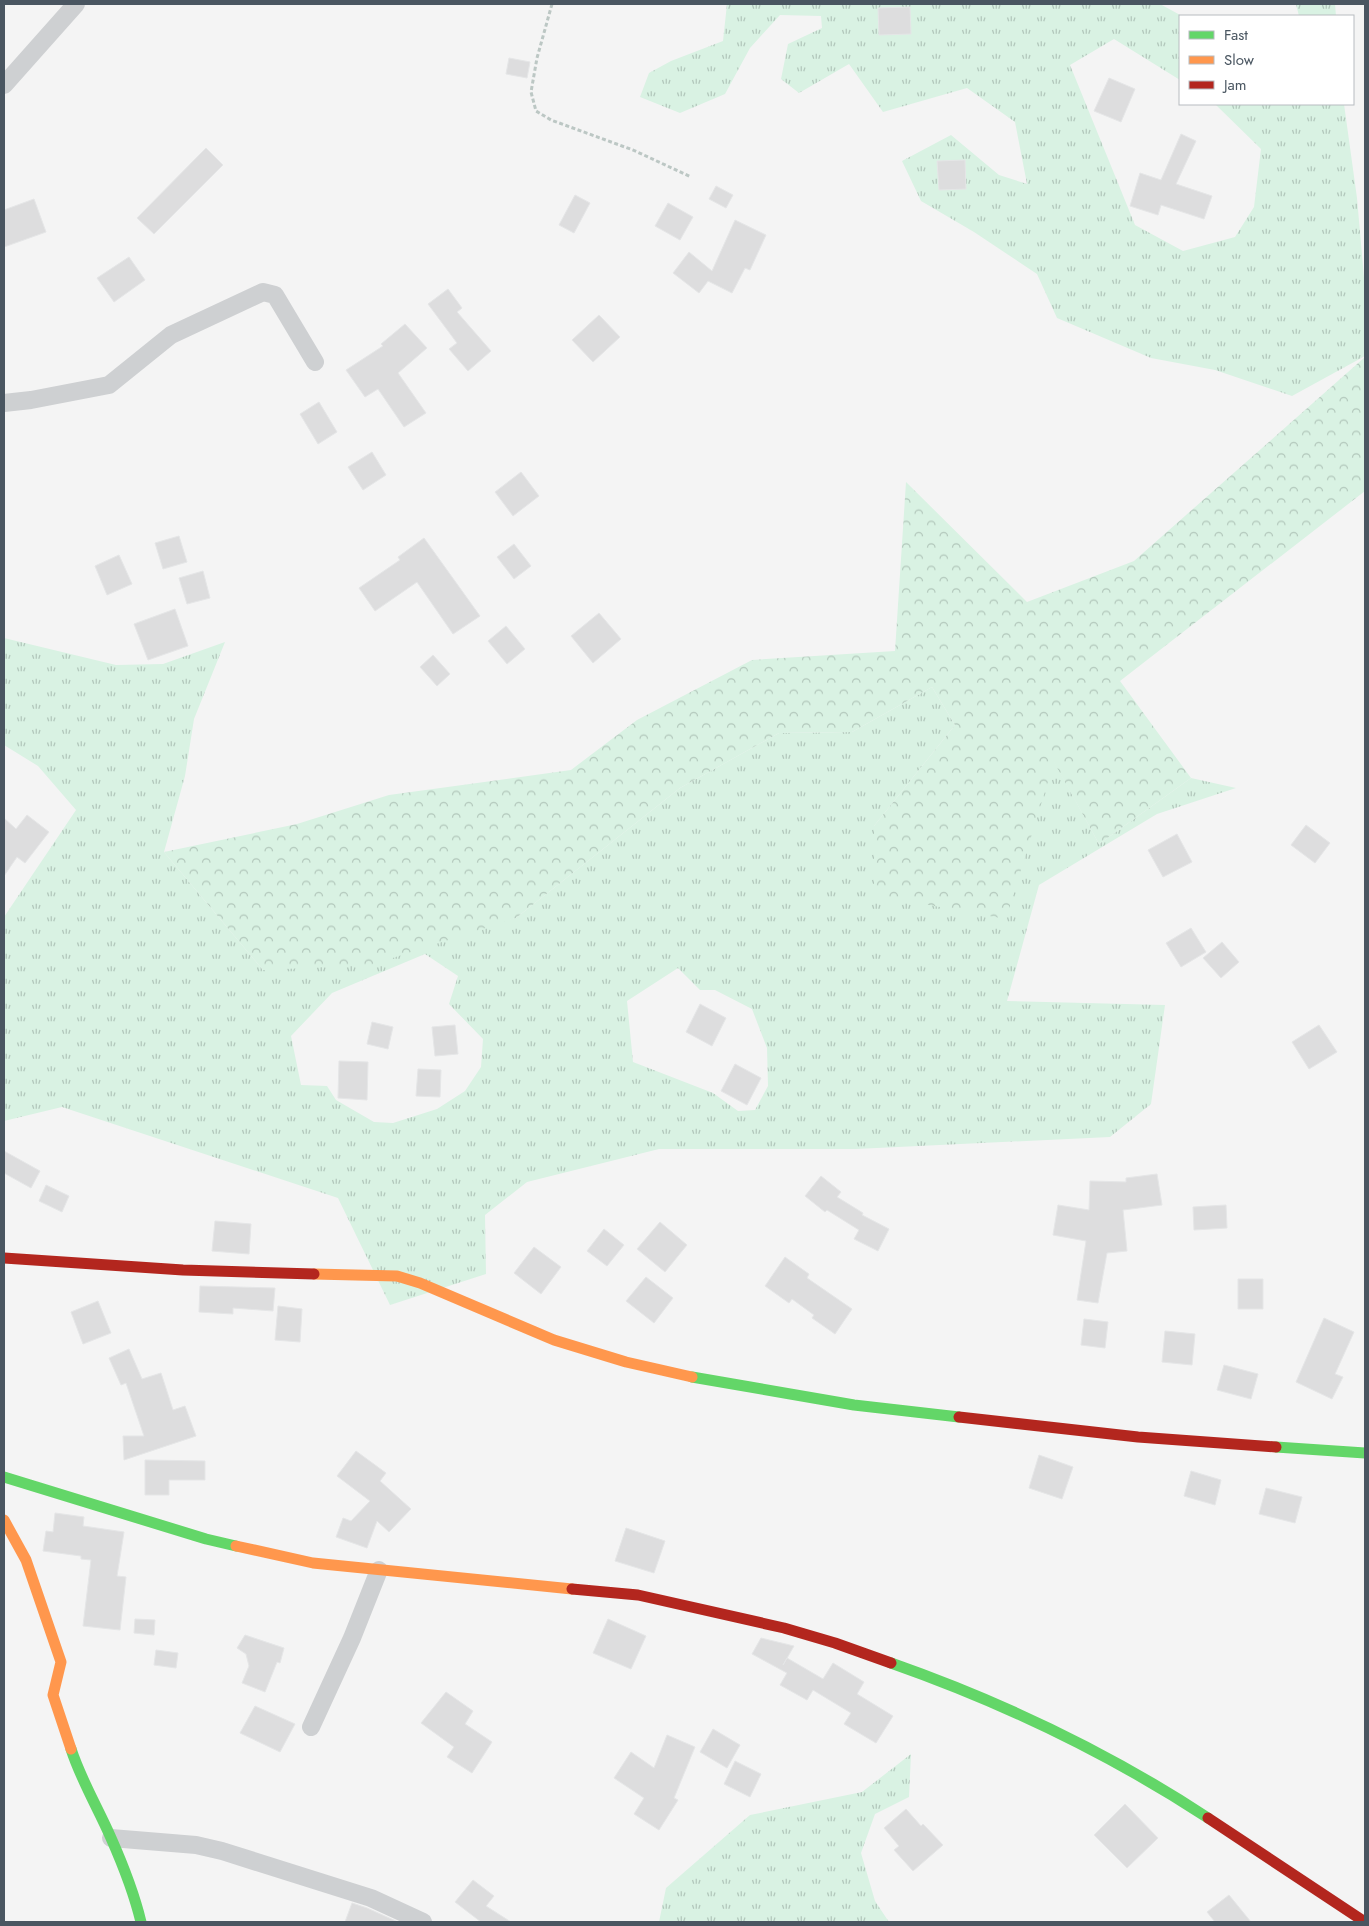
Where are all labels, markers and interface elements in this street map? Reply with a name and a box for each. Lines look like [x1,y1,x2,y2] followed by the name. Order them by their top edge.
[1179,15,1354,105] legend
[1224,24,1248,46] text: Fast
[1224,49,1255,71] text: Slow
[1222,74,1247,96] text: Jam

